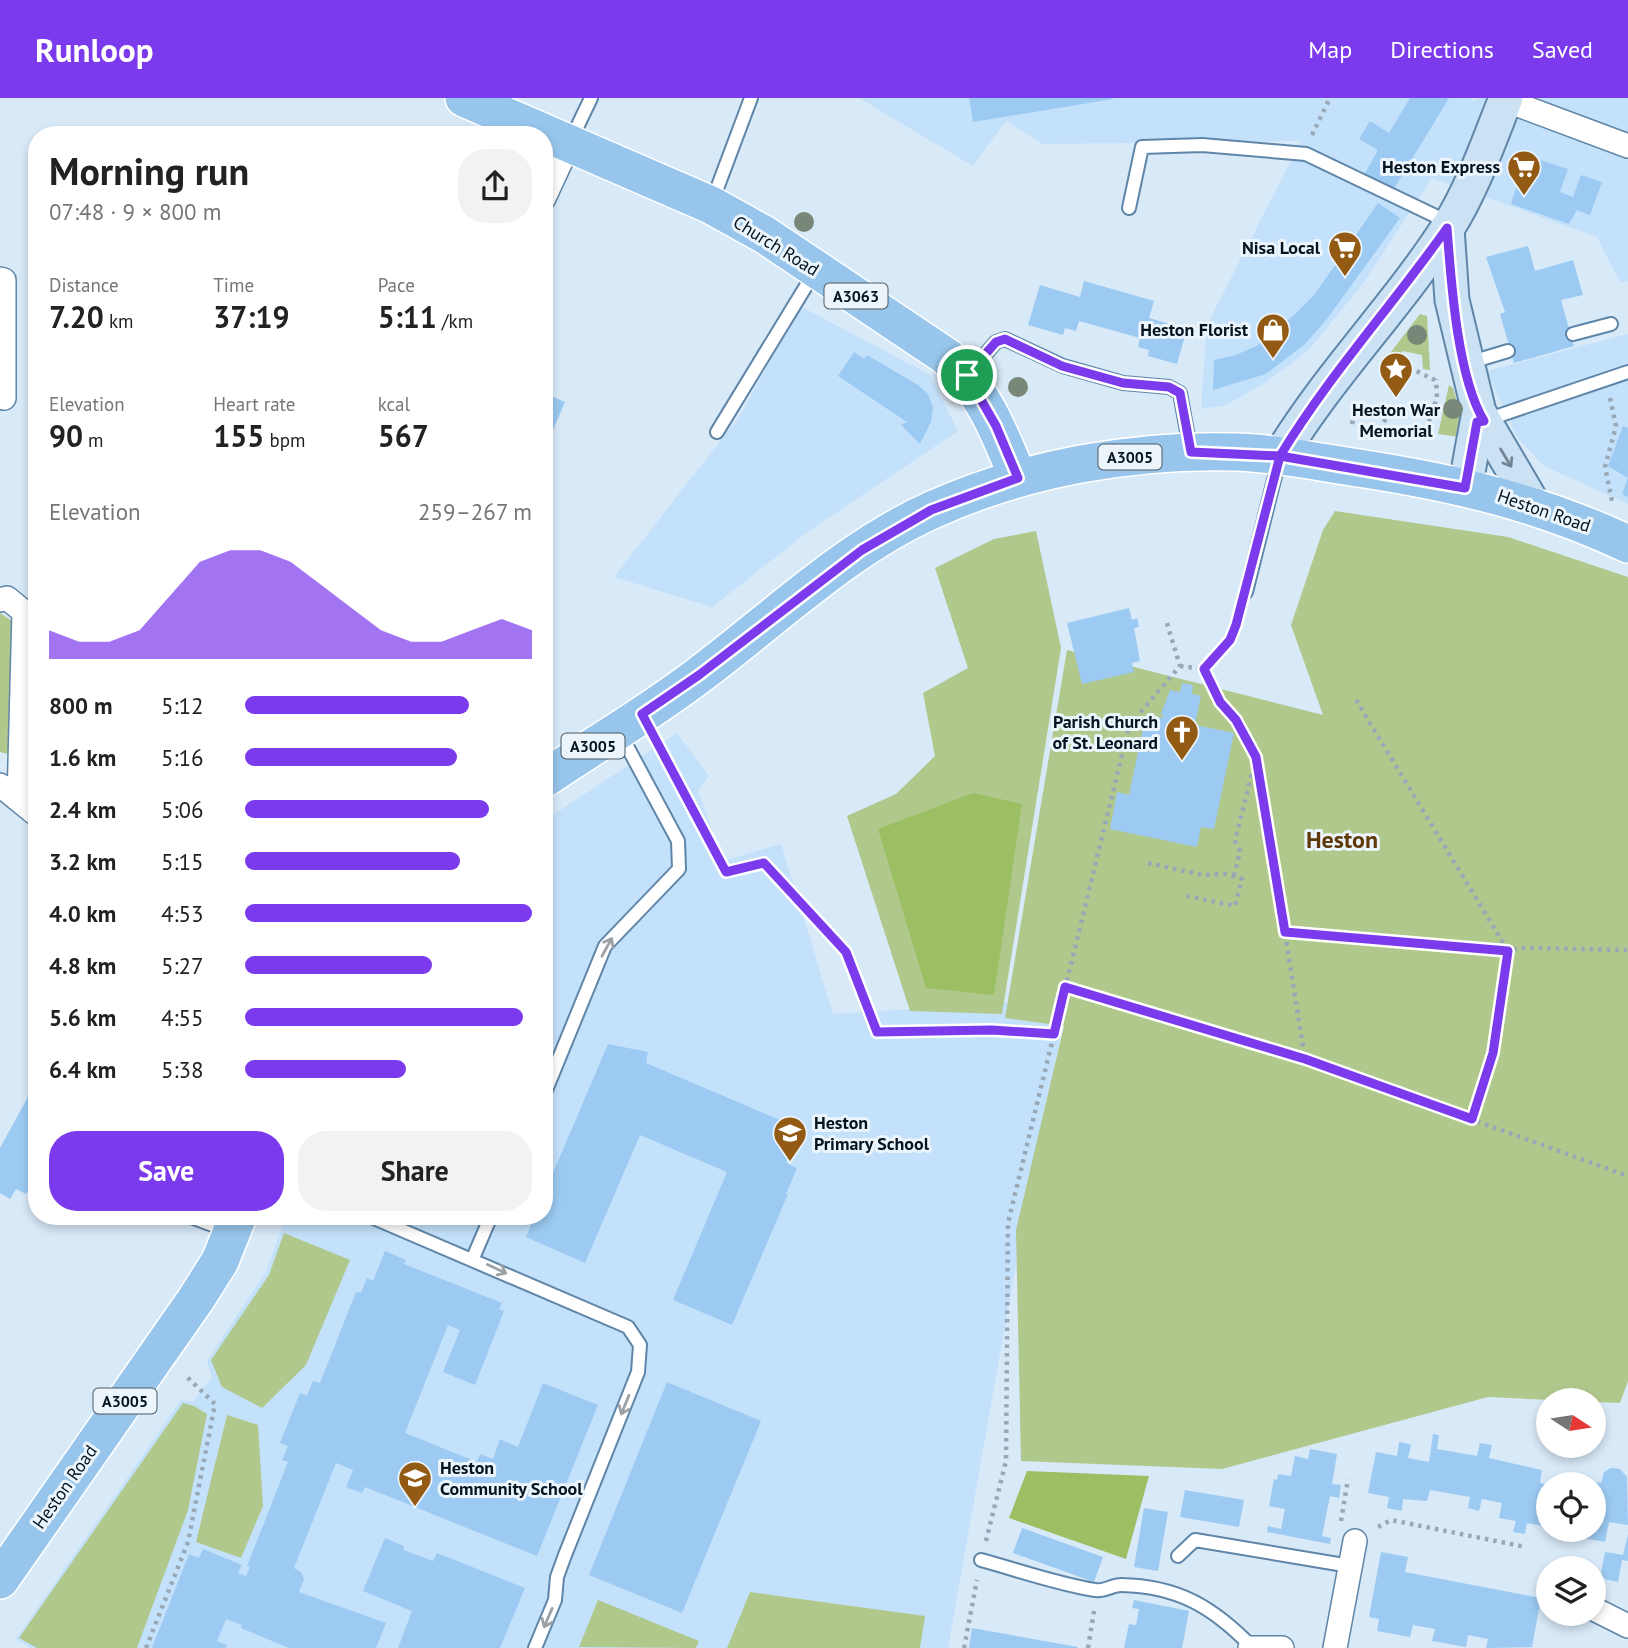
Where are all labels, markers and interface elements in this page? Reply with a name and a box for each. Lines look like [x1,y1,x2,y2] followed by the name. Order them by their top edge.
[35,28,154,71] text: Runloop
[1308,34,1352,65] text: Map
[1390,34,1494,65] text: Directions
[1532,34,1593,65] text: Saved
[49,146,249,195] text: Morning run
[1505,148,1543,197] supermarket icon: Heston Express
[458,149,532,223] button: share
[1382,155,1500,178] place label: Heston Express
[49,197,221,226] text: 07:48 · 9 × 800 m
[729,210,823,281] street label: Church Road
[1326,229,1364,278] supermarket icon: Nisa Local
[1242,236,1321,259] place label: Nisa Local
[49,273,119,297] text: Distance
[213,273,254,297] text: Time
[378,273,415,297] text: Pace
[824,284,888,308] road number: A3063
[49,297,104,336] text: 7.20
[213,297,289,336] text: 37:19
[378,297,437,336] text: 5:11
[104,309,133,333] text: km
[437,309,473,333] text: /km
[1254,311,1292,360] shop icon: Heston Florist
[1140,318,1249,341] place label: Heston Florist
[937,345,997,405] pin
[1377,350,1415,399] place icon: Heston War Memorial
[948,356,986,394] icon: arrive
[49,392,125,416] text: Elevation
[213,392,295,416] text: Heart rate
[378,392,410,416] text: kcal
[1352,398,1441,442] place label: Heston War Memorial
[49,416,83,455] text: 90
[213,416,264,455] text: 155
[378,416,429,455] text: 567
[83,428,104,452] text: m
[264,428,305,452] text: bpm
[1098,444,1162,470] road number: A3005
[1499,448,1513,468] one-way arrow
[1494,484,1594,537] street label: Heston Road
[49,497,141,526] text: Elevation
[418,497,532,526] text: 259–267 m
[49,691,112,720] text: 800 m
[161,691,204,720] text: 5:12
[1053,710,1158,754] place label: Parish Church of St. Leonard
[1163,713,1201,762] church icon: Parish Church of St. Leonard
[562,734,624,758] road number: A3005
[49,743,116,772] text: 1.6 km
[161,743,204,772] text: 5:16
[49,795,116,824] text: 2.4 km
[161,795,204,824] text: 5:06
[1306,824,1378,855] district label: Heston
[49,847,116,876] text: 3.2 km
[161,847,204,876] text: 5:15
[49,899,116,928] text: 4.0 km
[161,899,204,928] text: 4:53
[600,937,614,957] one-way arrow
[49,951,116,980] text: 4.8 km
[161,951,204,980] text: 5:27
[49,1003,116,1032] text: 5.6 km
[161,1003,204,1032] text: 4:55
[49,1055,116,1084] text: 6.4 km
[161,1055,204,1084] text: 5:38
[814,1111,930,1155] place label: Heston Primary School
[771,1114,809,1163] school or university icon: Heston Primary School
[49,1131,284,1211] button: Save
[298,1131,532,1211] button: Share
[486,1263,507,1276] one-way arrow
[94,1388,156,1414] road number: A3005
[1536,1388,1606,1458] north arrow
[1536,1388,1606,1626] map controls
[618,1394,631,1415] one-way arrow
[27,1440,102,1533] street label: Heston Road
[440,1456,583,1500] place label: Heston Community School
[396,1459,434,1508] school or university icon: Heston Community School
[1536,1472,1606,1542] button: locate
[1536,1556,1606,1626] button: layers
[540,1607,553,1628] one-way arrow

